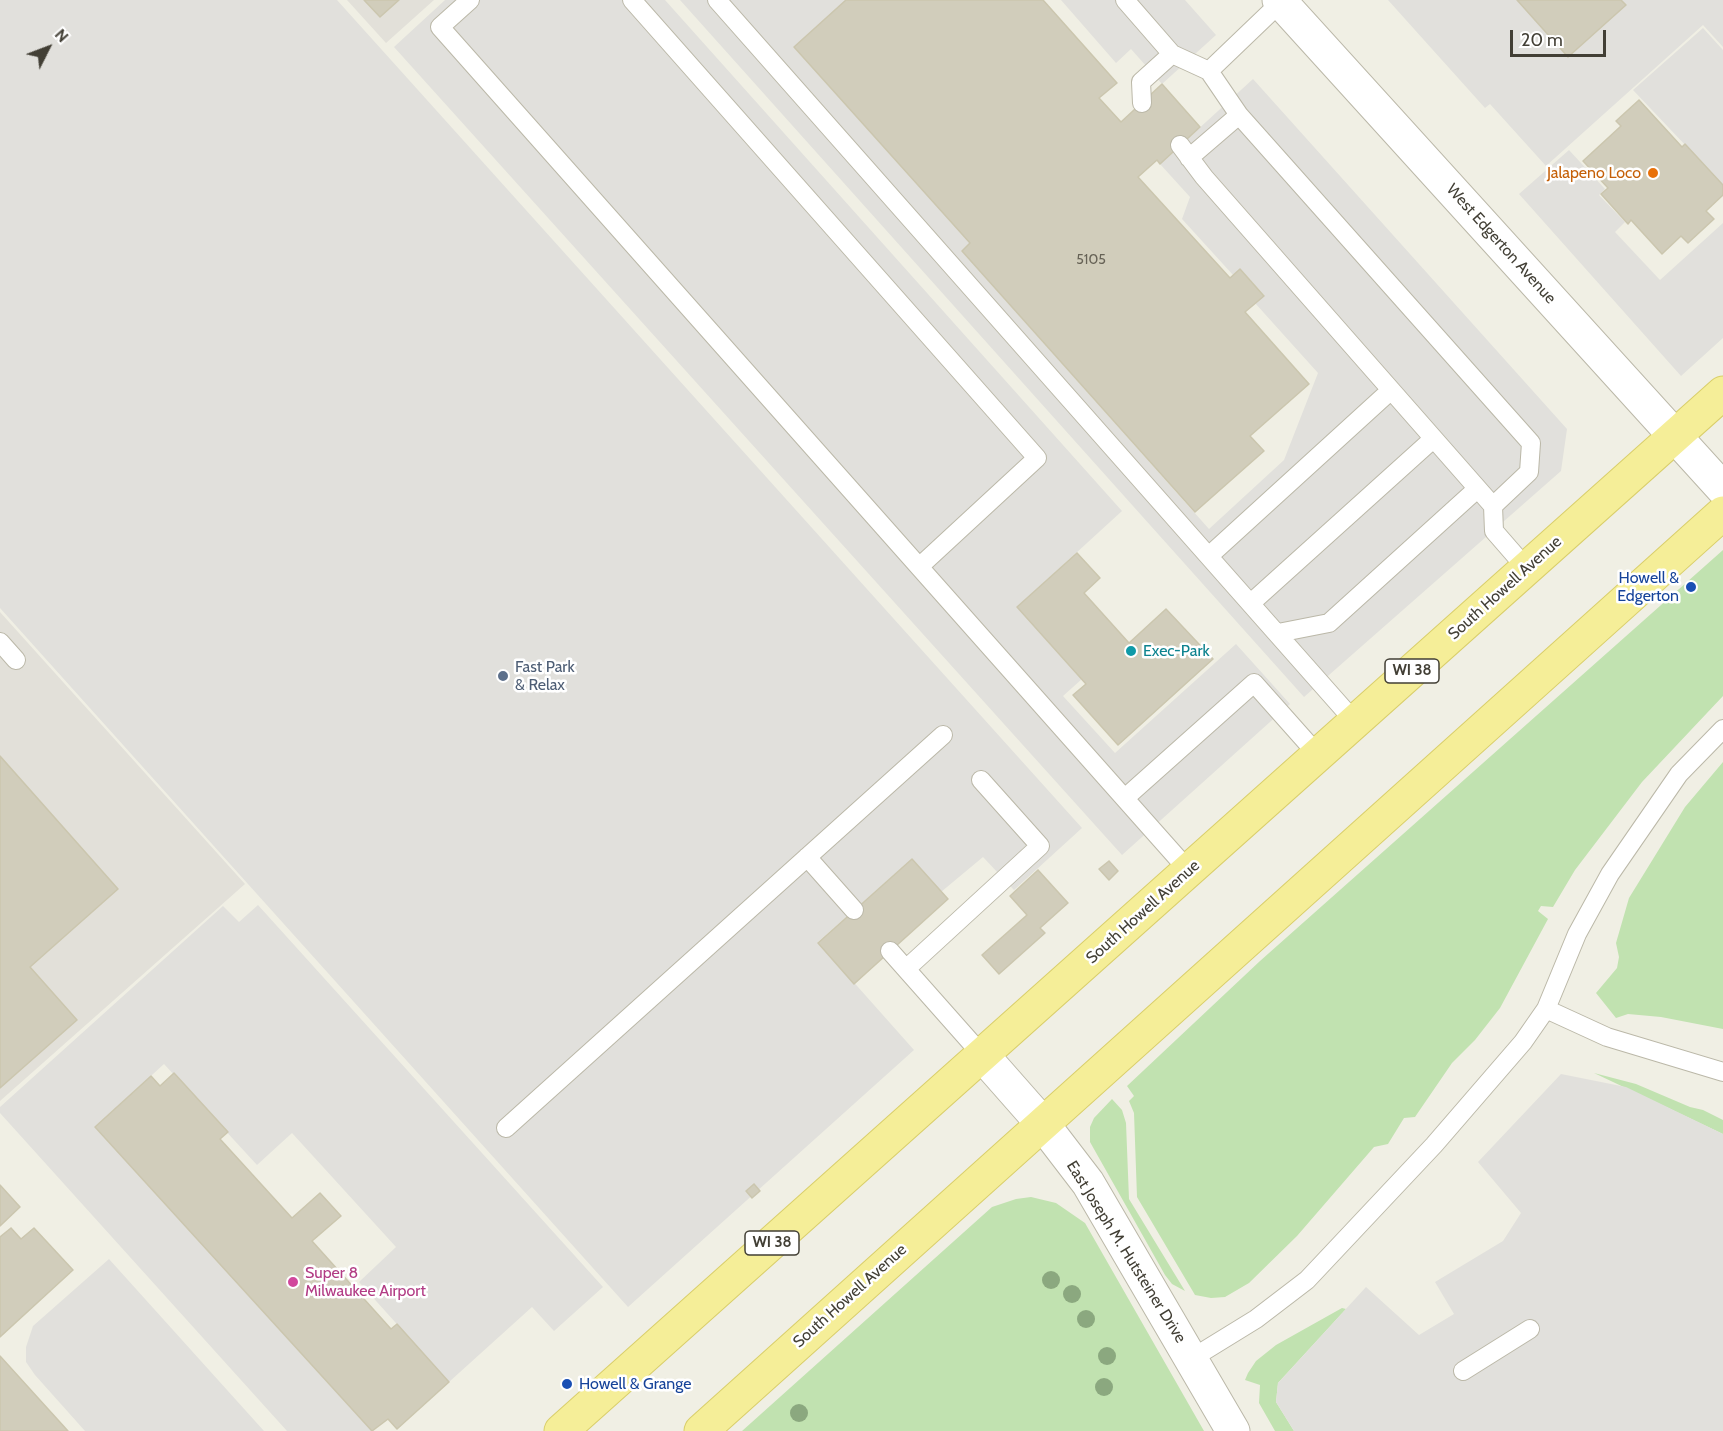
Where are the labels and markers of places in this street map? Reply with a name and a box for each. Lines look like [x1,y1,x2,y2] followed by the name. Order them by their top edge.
[1547,163,1641,183] place label: Jalapeno Loco
[1646,166,1660,180] marker: Jalapeno Loco
[1617,568,1679,606] place label: Howell & Edgerton
[1684,580,1698,594] marker: Howell & Edgerton
[1143,641,1210,661] place label: Exec-Park
[1124,644,1138,658] marker: Exec-Park
[515,657,575,695] place label: Fast Park & Relax
[496,669,510,683] marker: Fast Park & Relax
[305,1263,426,1301] place label: Super 8 Milwaukee Airport
[286,1275,300,1289] marker: Super 8 Milwaukee Airport
[579,1374,691,1394] place label: Howell & Grange
[560,1377,574,1391] marker: Howell & Grange

